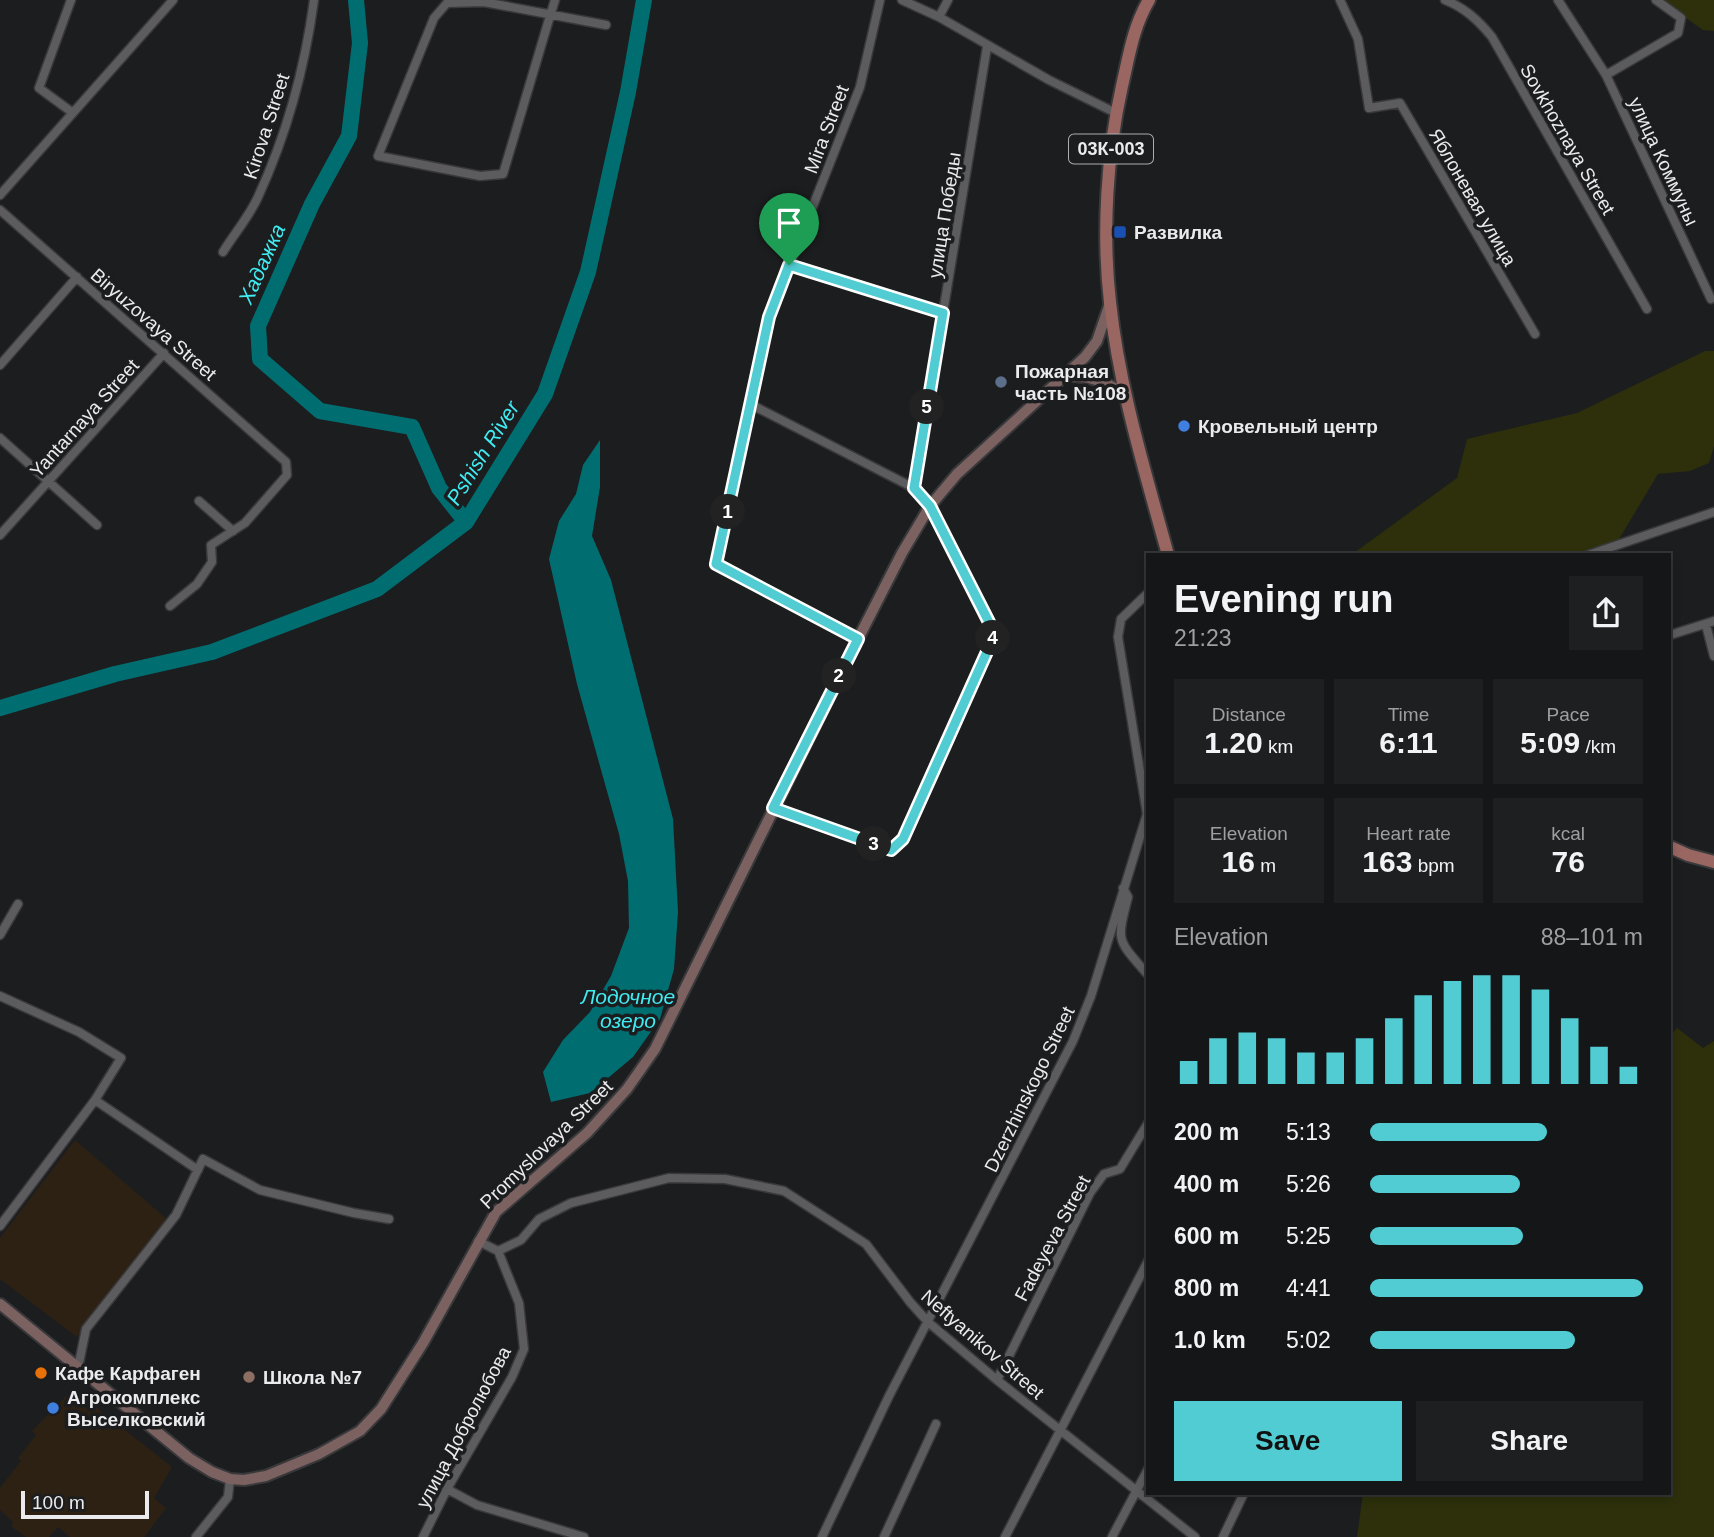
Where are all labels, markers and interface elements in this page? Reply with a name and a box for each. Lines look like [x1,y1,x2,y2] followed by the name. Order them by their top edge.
[1516,60,1620,219] street label: Sovkhoznaya Street
[240,70,294,182] street label: Kirova Street
[800,81,853,176] street label: Mira Street
[1625,94,1702,229] street label: улица Коммуны
[1425,125,1521,270] street label: Яблоневая улица
[1069,134,1153,164] road number: 03К-003
[924,151,965,280] street label: улица Победы
[759,193,819,265] pin
[770,204,808,242] icon: arrive
[233,220,289,308] water label: Хадажка
[1134,222,1223,243] place label: Развилка
[1112,224,1128,240] marker: Развилка
[87,264,221,385] street label: Biryuzovaya Street
[26,354,143,482] street label: Yantarnaya Street
[1015,361,1126,404] place label: Пожарная часть №108
[993,374,1009,390] marker: Пожарная часть №108
[909,390,944,424] pin: 5
[442,396,524,509] water label: Pshish River
[921,396,932,417] text: 5
[1198,416,1378,437] place label: Кровельный центр
[1176,418,1192,434] marker: Кровельный центр
[710,494,746,530] pin: 1
[722,501,733,522] text: 1
[1569,576,1643,650] button: share
[1174,578,1394,620] text: Evening run
[976,620,1010,656] pin: 4
[1174,625,1232,651] text: 21:23
[987,627,998,648] text: 4
[822,658,856,694] pin: 2
[833,665,844,686] text: 2
[1212,704,1286,725] text: Distance
[1388,704,1429,725] text: Time
[1547,704,1590,725] text: Pace
[1204,726,1263,759] text: 1.20
[1379,726,1438,759] text: 6:11
[1520,726,1580,759] text: 5:09
[1263,736,1293,757] text: km
[1580,736,1616,757] text: /km
[1210,823,1288,844] text: Elevation
[1366,823,1451,844] text: Heart rate
[1551,823,1585,844] text: kcal
[856,826,892,862] pin: 3
[868,833,879,854] text: 3
[1222,845,1255,878] text: 16
[1362,845,1412,878] text: 163
[1551,845,1585,878] text: 76
[1255,855,1276,876] text: m
[1412,855,1455,876] text: bpm
[1174,924,1269,950] text: Elevation
[1541,924,1643,950] text: 88–101 m
[579,985,675,1032] water label: Лодочное озеро
[980,1002,1079,1175] street label: Dzerzhinskogo Street
[476,1075,617,1213] street label: Promyslovaya Street
[1174,1119,1239,1145] text: 200 m
[1286,1119,1331,1145] text: 5:13
[1010,1171,1095,1305] street label: Fadeyeva Street
[1174,1171,1239,1197] text: 400 m
[1286,1171,1331,1197] text: 5:26
[1174,1223,1239,1249] text: 600 m
[1286,1223,1331,1249] text: 5:25
[1174,1275,1239,1301] text: 800 m
[1286,1275,1331,1301] text: 4:41
[917,1286,1049,1404] street label: Neftyanikov Street
[1174,1327,1246,1353] text: 1.0 km
[1286,1327,1331,1353] text: 5:02
[412,1342,515,1512] street label: улица Добролюбова
[55,1363,201,1384] place label: Кафе Карфаген
[33,1365,49,1381] marker: Кафе Карфаген
[263,1367,362,1388] place label: Школа №7
[241,1369,257,1385] marker: Школа №7
[67,1387,206,1430] place label: Агрокомплекс Выселковский
[45,1400,61,1416] marker: Агрокомплекс Выселковский
[1174,1401,1402,1481] button: Save
[1416,1401,1643,1481] button: Share
[21,1488,149,1520] scale bar
[32,1492,85,1513] text: 100 m

